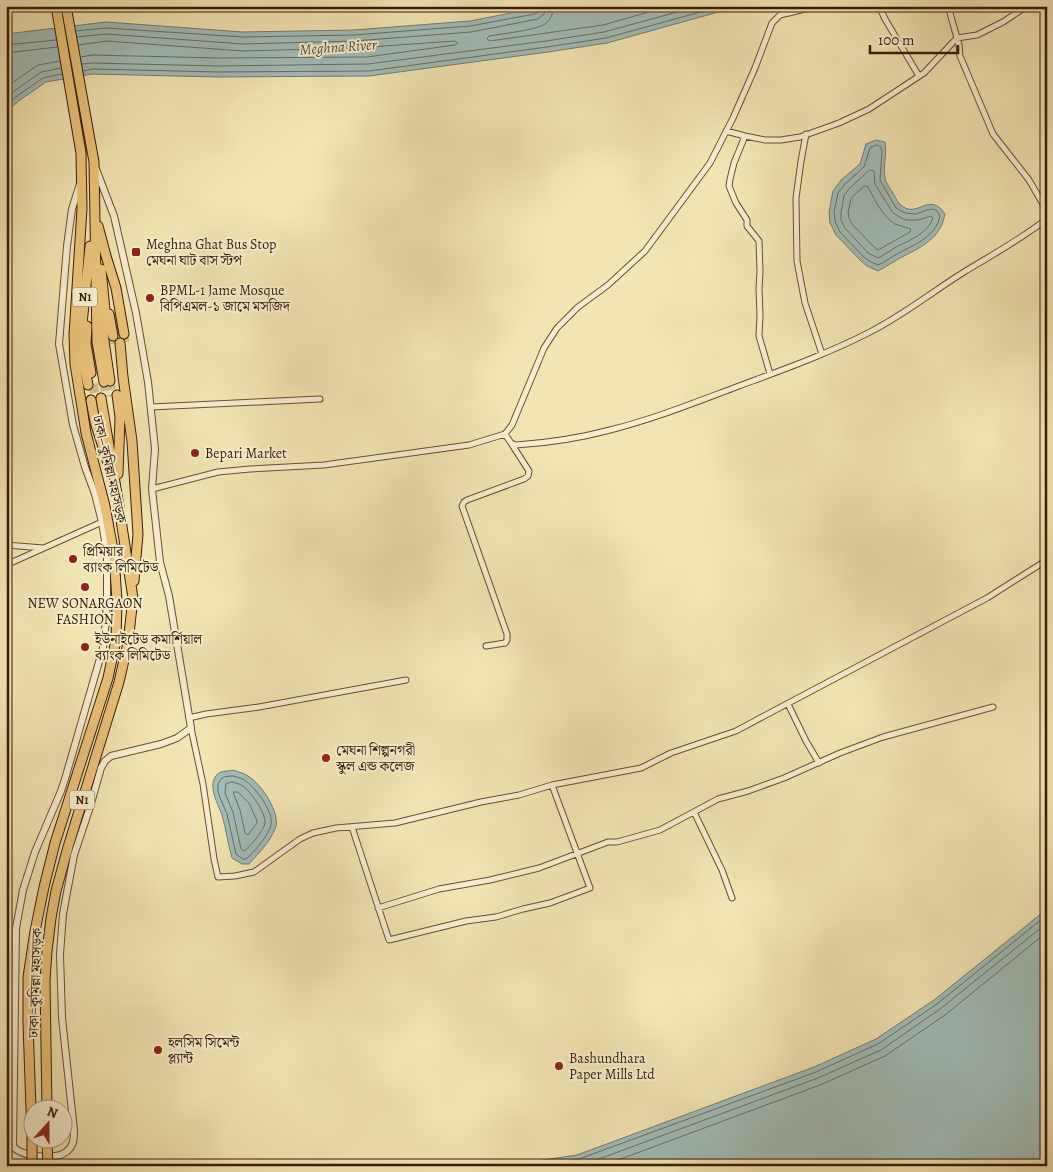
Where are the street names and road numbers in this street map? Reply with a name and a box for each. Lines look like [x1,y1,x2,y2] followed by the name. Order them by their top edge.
[72,288,98,306] road number: N1
[88,412,131,526] street label: ঢাকা–কুমিল্লা মহাসড়ক
[70,790,94,810] road number: N1
[24,927,47,1039] street label: ঢাকা–কুমিল্লা মহাসড়ক

